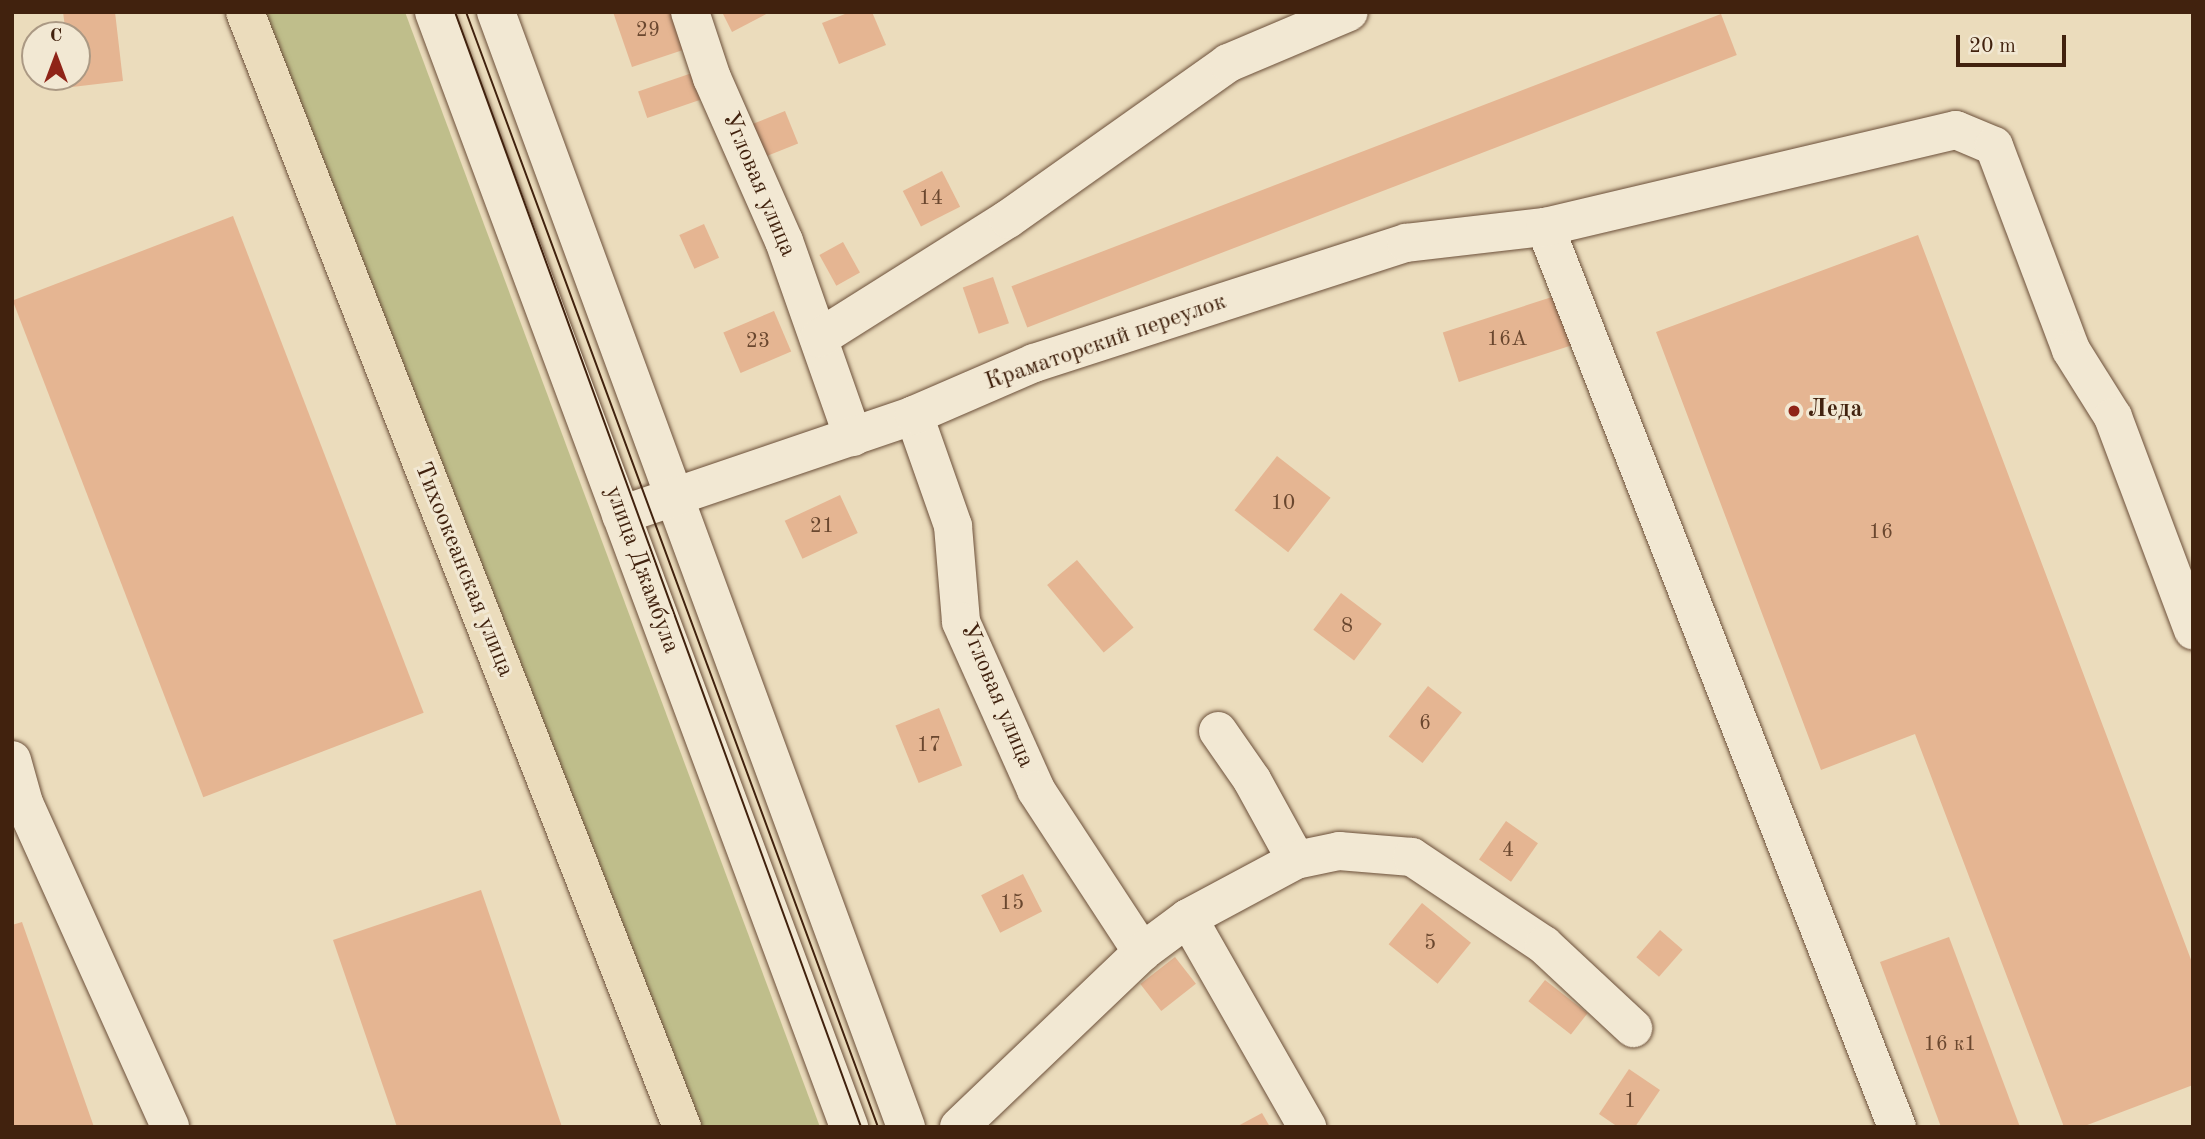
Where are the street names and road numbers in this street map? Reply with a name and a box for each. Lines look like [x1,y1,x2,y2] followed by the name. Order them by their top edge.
[715,108,801,262] street label: Угловая улица
[982,288,1230,398] street label: Краматорский переулок
[407,459,519,681] street label: Тихоокеанская улица
[597,482,685,658] street label: улица Джамбула
[953,619,1039,773] street label: Угловая улица

